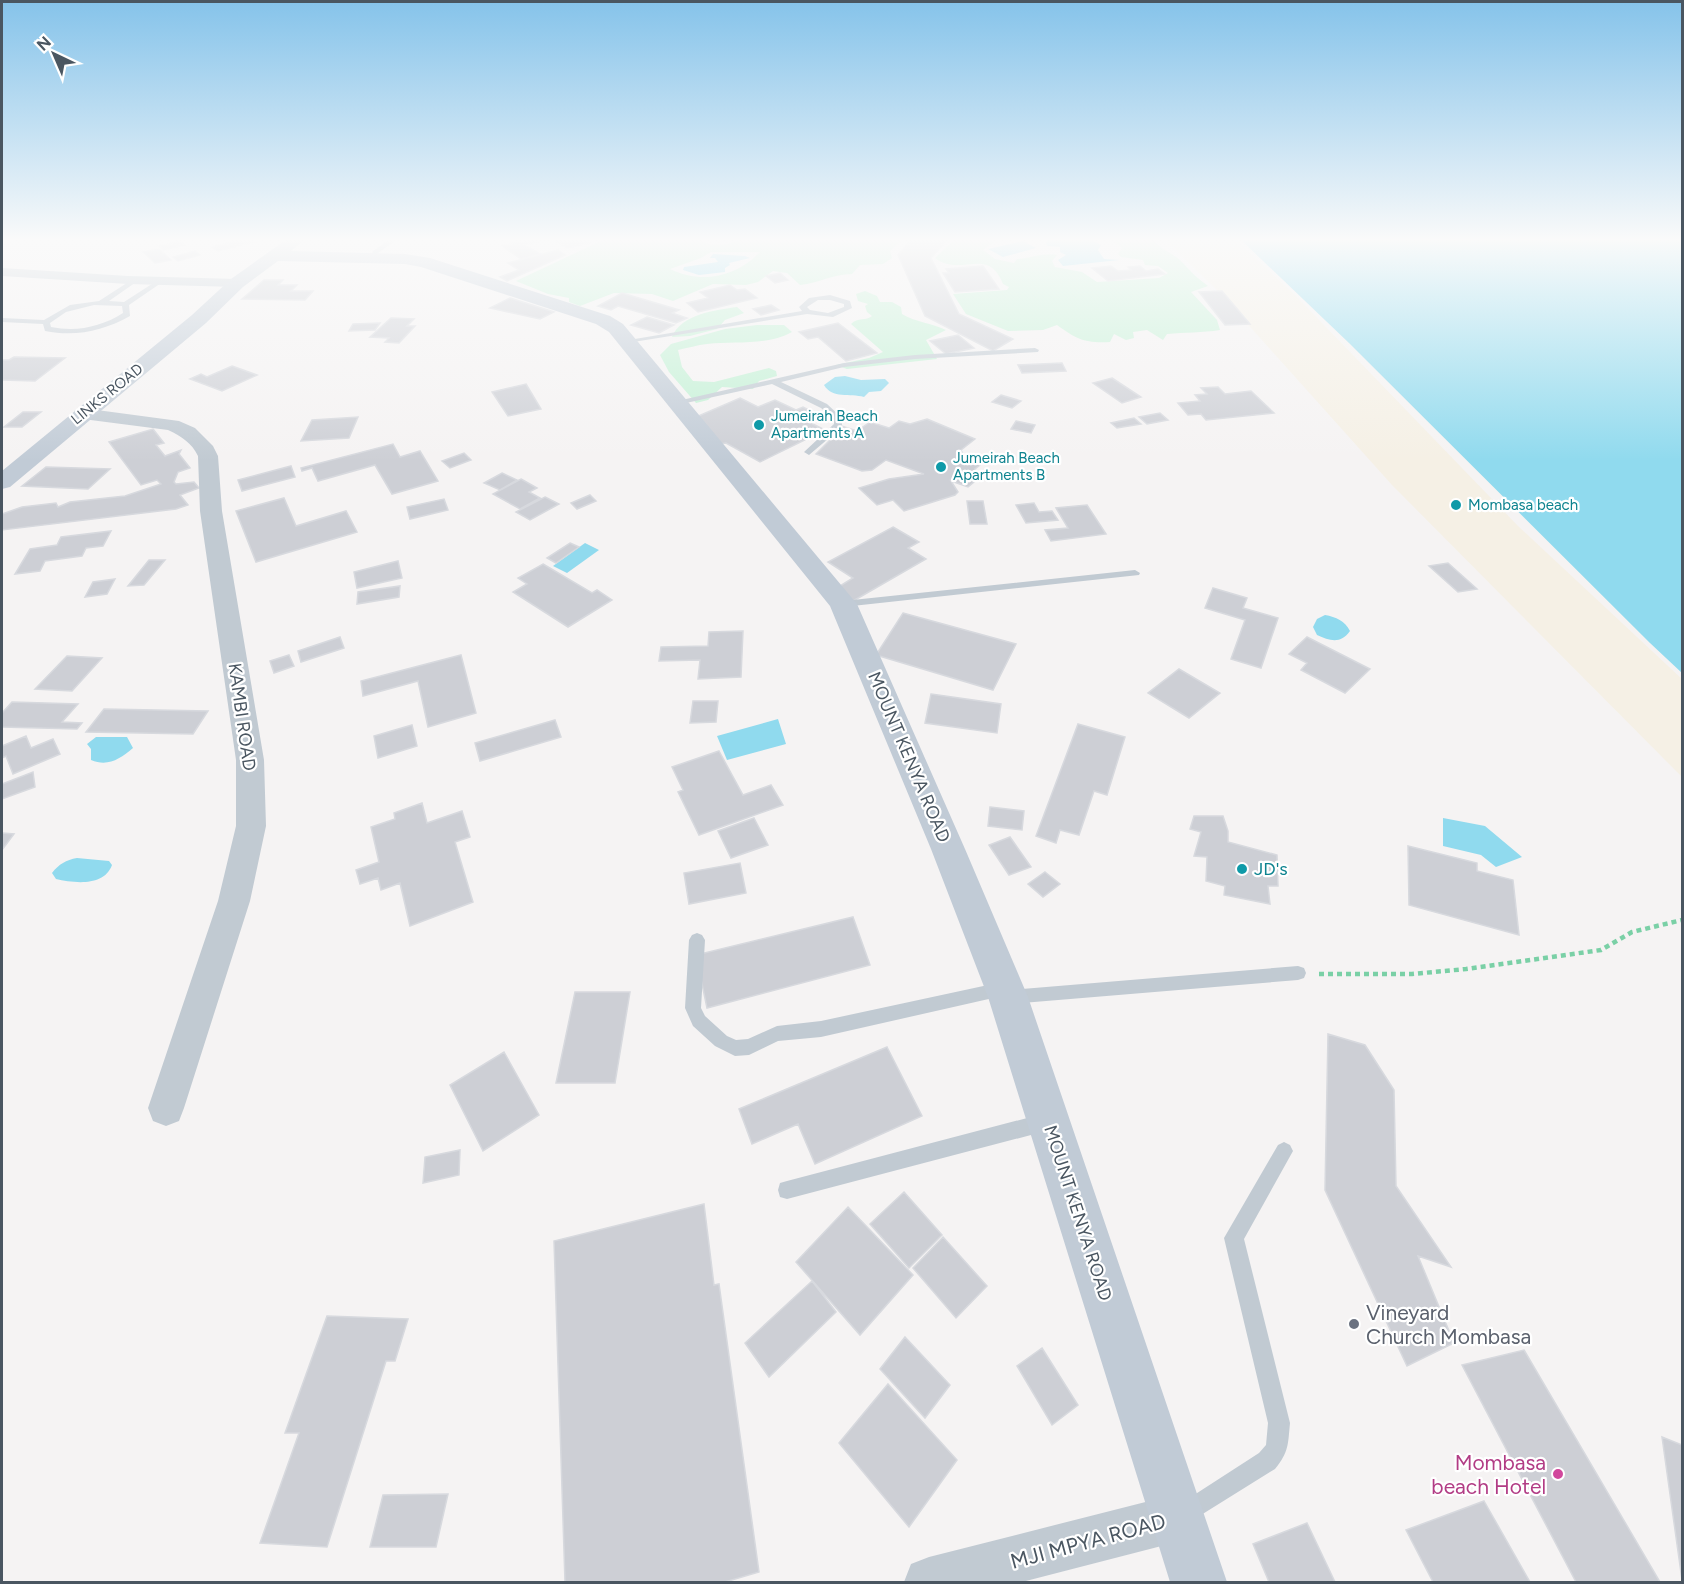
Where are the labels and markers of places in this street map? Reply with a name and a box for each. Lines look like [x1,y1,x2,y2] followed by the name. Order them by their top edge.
[771,407,878,442] place label: Jumeirah Beach Apartments A
[752,418,766,432] marker: Jumeirah Beach Apartments A
[953,449,1060,484] place label: Jumeirah Beach Apartments B
[934,460,948,474] marker: Jumeirah Beach Apartments B
[1468,496,1578,514] place label: Mombasa beach
[1449,498,1463,512] marker: Mombasa beach
[1254,858,1288,880] place label: JD's
[1235,862,1249,876] marker: JD's
[1366,1300,1531,1349] place label: Vineyard Church Mombasa
[1347,1317,1361,1331] marker: Vineyard Church Mombasa
[1431,1450,1546,1499] place label: Mombasa beach Hotel
[1551,1467,1565,1481] marker: Mombasa beach Hotel

